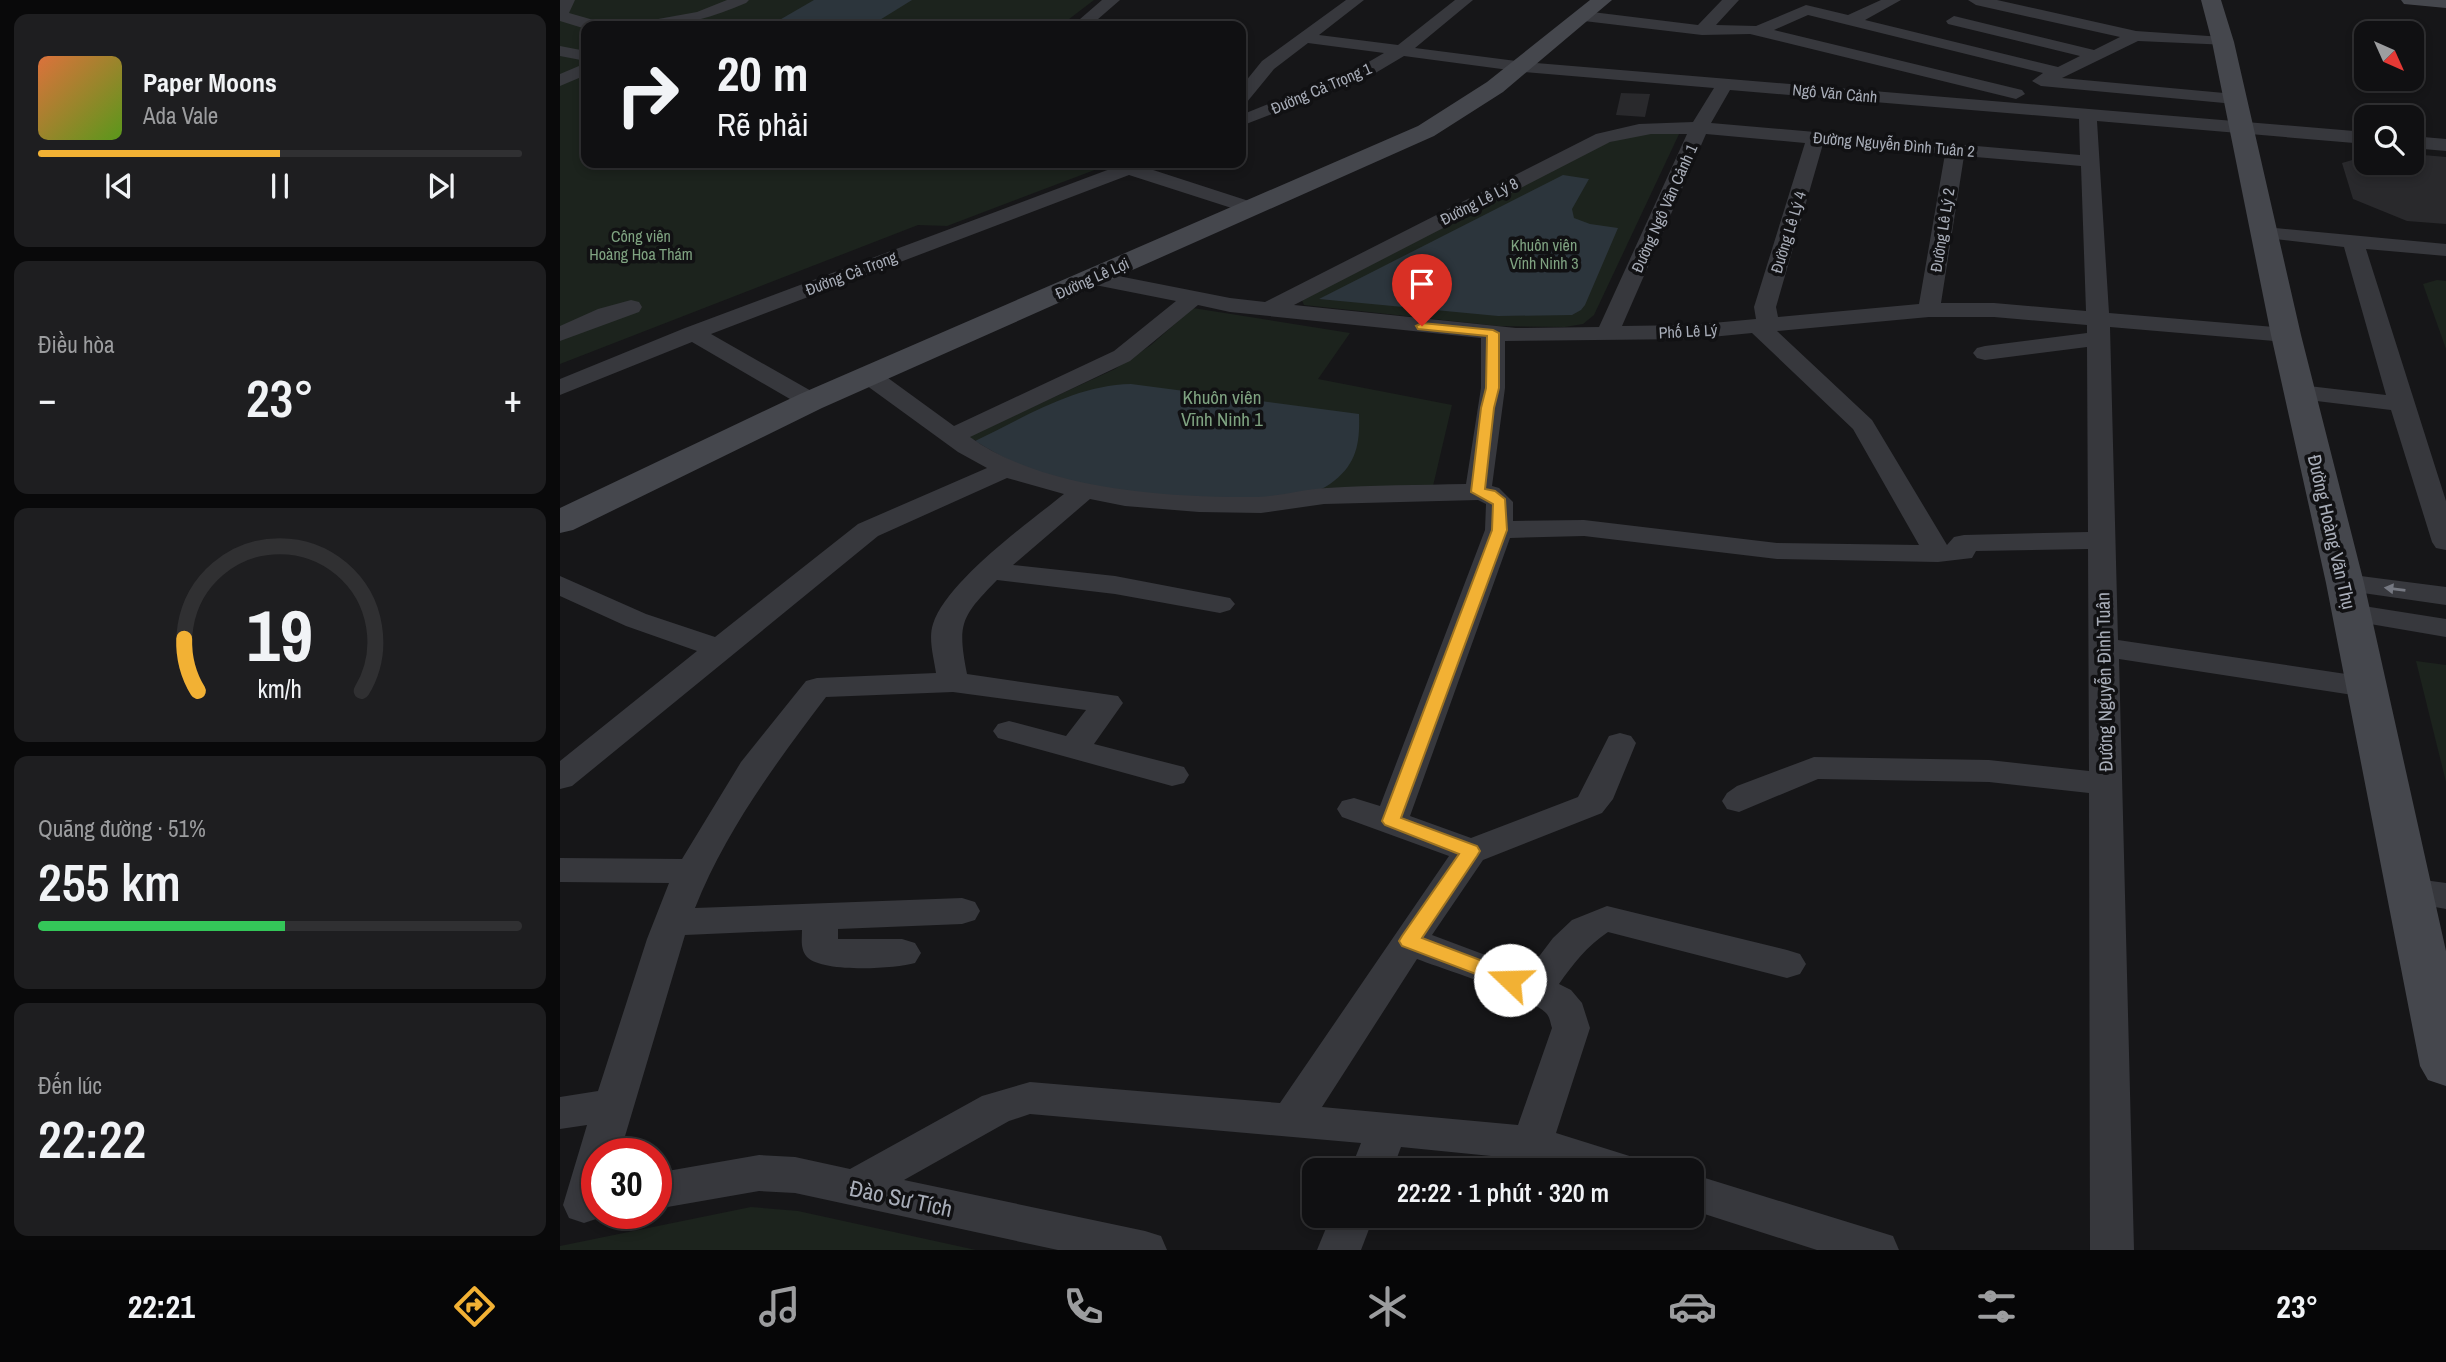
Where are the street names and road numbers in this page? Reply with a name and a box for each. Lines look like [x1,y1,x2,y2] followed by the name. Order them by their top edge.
[1267,57,1375,119] street label: Đường Cả Trọng 1
[1792,78,1878,108] street label: Ngô Văn Cảnh
[1812,126,1976,162] street label: Đường Nguyễn Đình Tuân 2
[1626,140,1702,276] street label: Đường Ngô Văn Cảnh 1
[1436,172,1522,230] street label: Đường Lê Lý 8
[1924,186,1960,274] street label: Đường Lê Lý 2
[1765,188,1811,276] street label: Đường Lê Lý 4
[802,245,901,301] street label: Đường Cả Trọng
[1052,252,1132,304] street label: Đường Lê Lợi
[1658,318,1718,344] street label: Phố Lê Lý
[2302,452,2362,612] street label: Đường Hoàng Văn Thụ
[2089,592,2119,772] street label: Đường Nguyễn Đình Tuân
[847,1172,955,1224] street label: Đào Sư Tích

